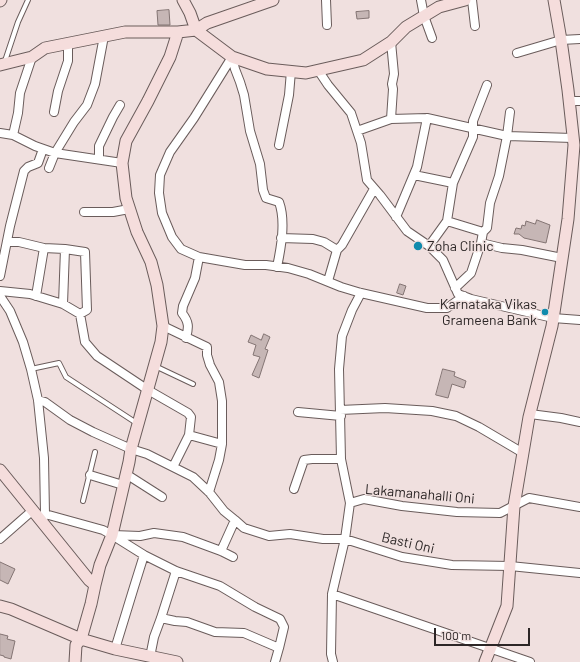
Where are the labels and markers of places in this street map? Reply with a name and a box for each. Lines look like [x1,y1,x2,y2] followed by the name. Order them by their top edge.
[427,238,493,254] place label: Zoha Clinic
[412,240,424,252] marker: Zoha Clinic
[440,296,537,328] place label: Karnataka Vikas Grameena Bank
[540,307,550,317] marker: Karnataka Vikas Grameena Bank

